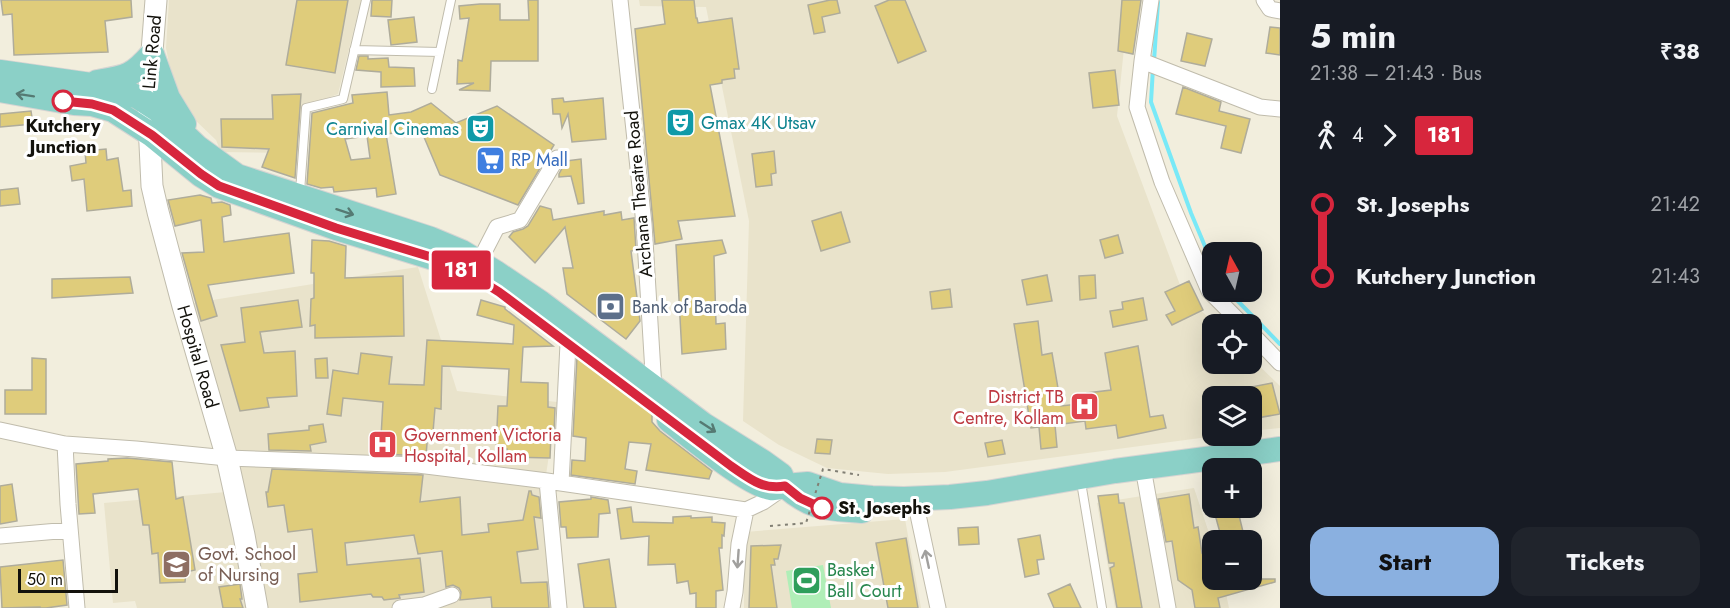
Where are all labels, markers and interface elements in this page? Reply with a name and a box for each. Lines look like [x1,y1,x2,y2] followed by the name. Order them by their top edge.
[1310,13,1396,60] text: 5 min
[136,14,168,90] street label: Link Road
[1660,35,1700,67] text: ₹38
[1310,59,1482,88] text: 21:38 – 21:43 · Bus
[16,89,35,100] one-way arrow
[52,90,74,112] marker: Kutchery Junction
[664,107,696,139] theatre icon: Gmax 4K Utsav
[619,109,659,279] street label: Archana Theatre Road
[701,110,816,136] place label: Gmax 4K Utsav
[26,113,101,160] place label: Kutchery Junction
[464,113,496,145] theatre icon: Carnival Cinemas
[326,116,459,142] place label: Carnival Cinemas
[1310,119,1343,152] icon: walk
[1373,119,1406,152] icon: forward
[1427,120,1461,150] text: 181
[1352,121,1364,150] text: 4
[474,144,506,176] supermarket icon: RP Mall
[511,147,568,173] place label: RP Mall
[1356,188,1469,220] text: St. Josephs
[1651,190,1700,219] text: 21:42
[335,207,354,218] one-way arrow
[1202,242,1262,302] north arrow
[1202,242,1262,590] map controls
[426,250,496,290] line badge: 181
[444,255,478,285] text: 181
[1356,260,1536,292] text: Kutchery Junction
[1651,262,1700,291] text: 21:43
[595,291,627,323] bank icon: Bank of Baroda
[632,294,747,320] place label: Bank of Baroda
[170,302,225,411] street label: Hospital Road
[1202,314,1262,374] button: locate
[953,384,1064,431] place label: District TB Centre, Kollam
[1202,386,1262,446] button: layers
[1069,391,1101,423] hospital icon: District TB Centre, Kollam
[700,421,717,434] one-way arrow
[404,422,561,469] place label: Government Victoria Hospital, Kollam
[367,429,399,461] hospital icon: Government Victoria Hospital, Kollam
[1202,458,1262,518] button: +
[838,495,931,521] place label: St. Josephs
[811,497,833,519] marker: St. Josephs
[1310,527,1499,596] button: Start
[1511,527,1700,596] button: Tickets
[1202,530,1262,590] button: −
[198,541,296,588] place label: Govt. School of Nursing
[161,548,193,580] school or university icon: Govt. School of Nursing
[732,548,743,568] one-way arrow
[921,550,932,570] one-way arrow
[827,557,902,604] place label: Basket Ball Court
[790,564,822,596] sports icon: Basket Ball Court
[18,566,118,594] scale bar
[27,568,63,591] text: 50 m

